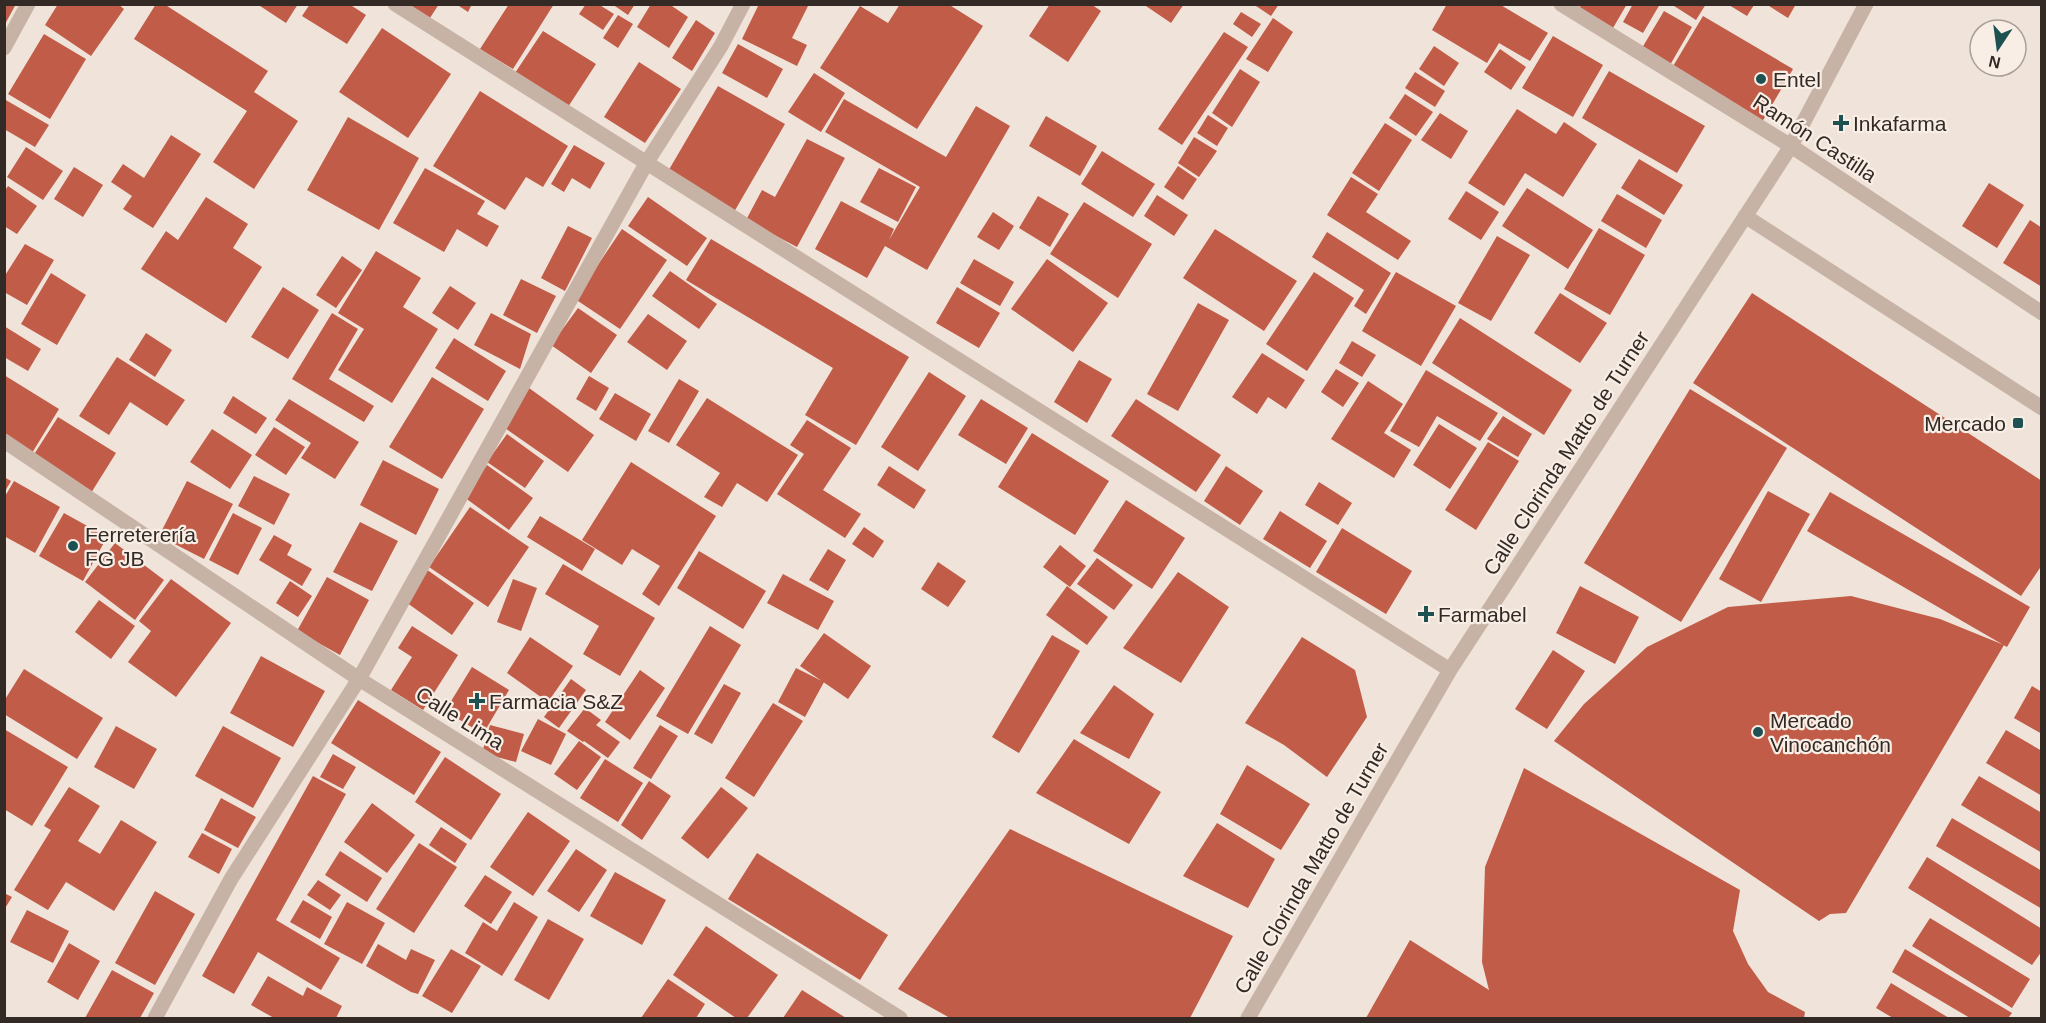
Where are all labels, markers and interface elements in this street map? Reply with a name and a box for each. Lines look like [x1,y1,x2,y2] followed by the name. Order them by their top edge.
[1968,18,2028,78] north arrow
[1987,53,2002,72] text: N
[1773,68,1821,91] place label: Entel
[1754,72,1768,86] marker: Entel
[1749,90,1881,187] street label: Ramón Castilla
[1853,112,1947,135] place label: Inkafarma
[1834,116,1848,130] marker: Inkafarma
[1478,327,1654,579] street label: Calle Clorinda Matto de Turner
[1924,412,2006,435] place label: Mercado
[2011,416,2025,430] marker: Mercado
[85,523,196,570] place label: Ferreterería FG JB
[66,539,80,553] marker: Ferreterería FG JB
[1438,603,1527,626] place label: Farmabel
[1419,607,1433,621] marker: Farmabel
[412,682,508,754] street label: Calle Lima
[489,690,623,713] place label: Farmacia S&Z
[470,694,484,708] marker: Farmacia S&Z
[1770,709,1891,756] place label: Mercado Vinocanchón
[1751,725,1765,739] marker: Mercado Vinocanchón
[1230,738,1392,998] street label: Calle Clorinda Matto de Turner

